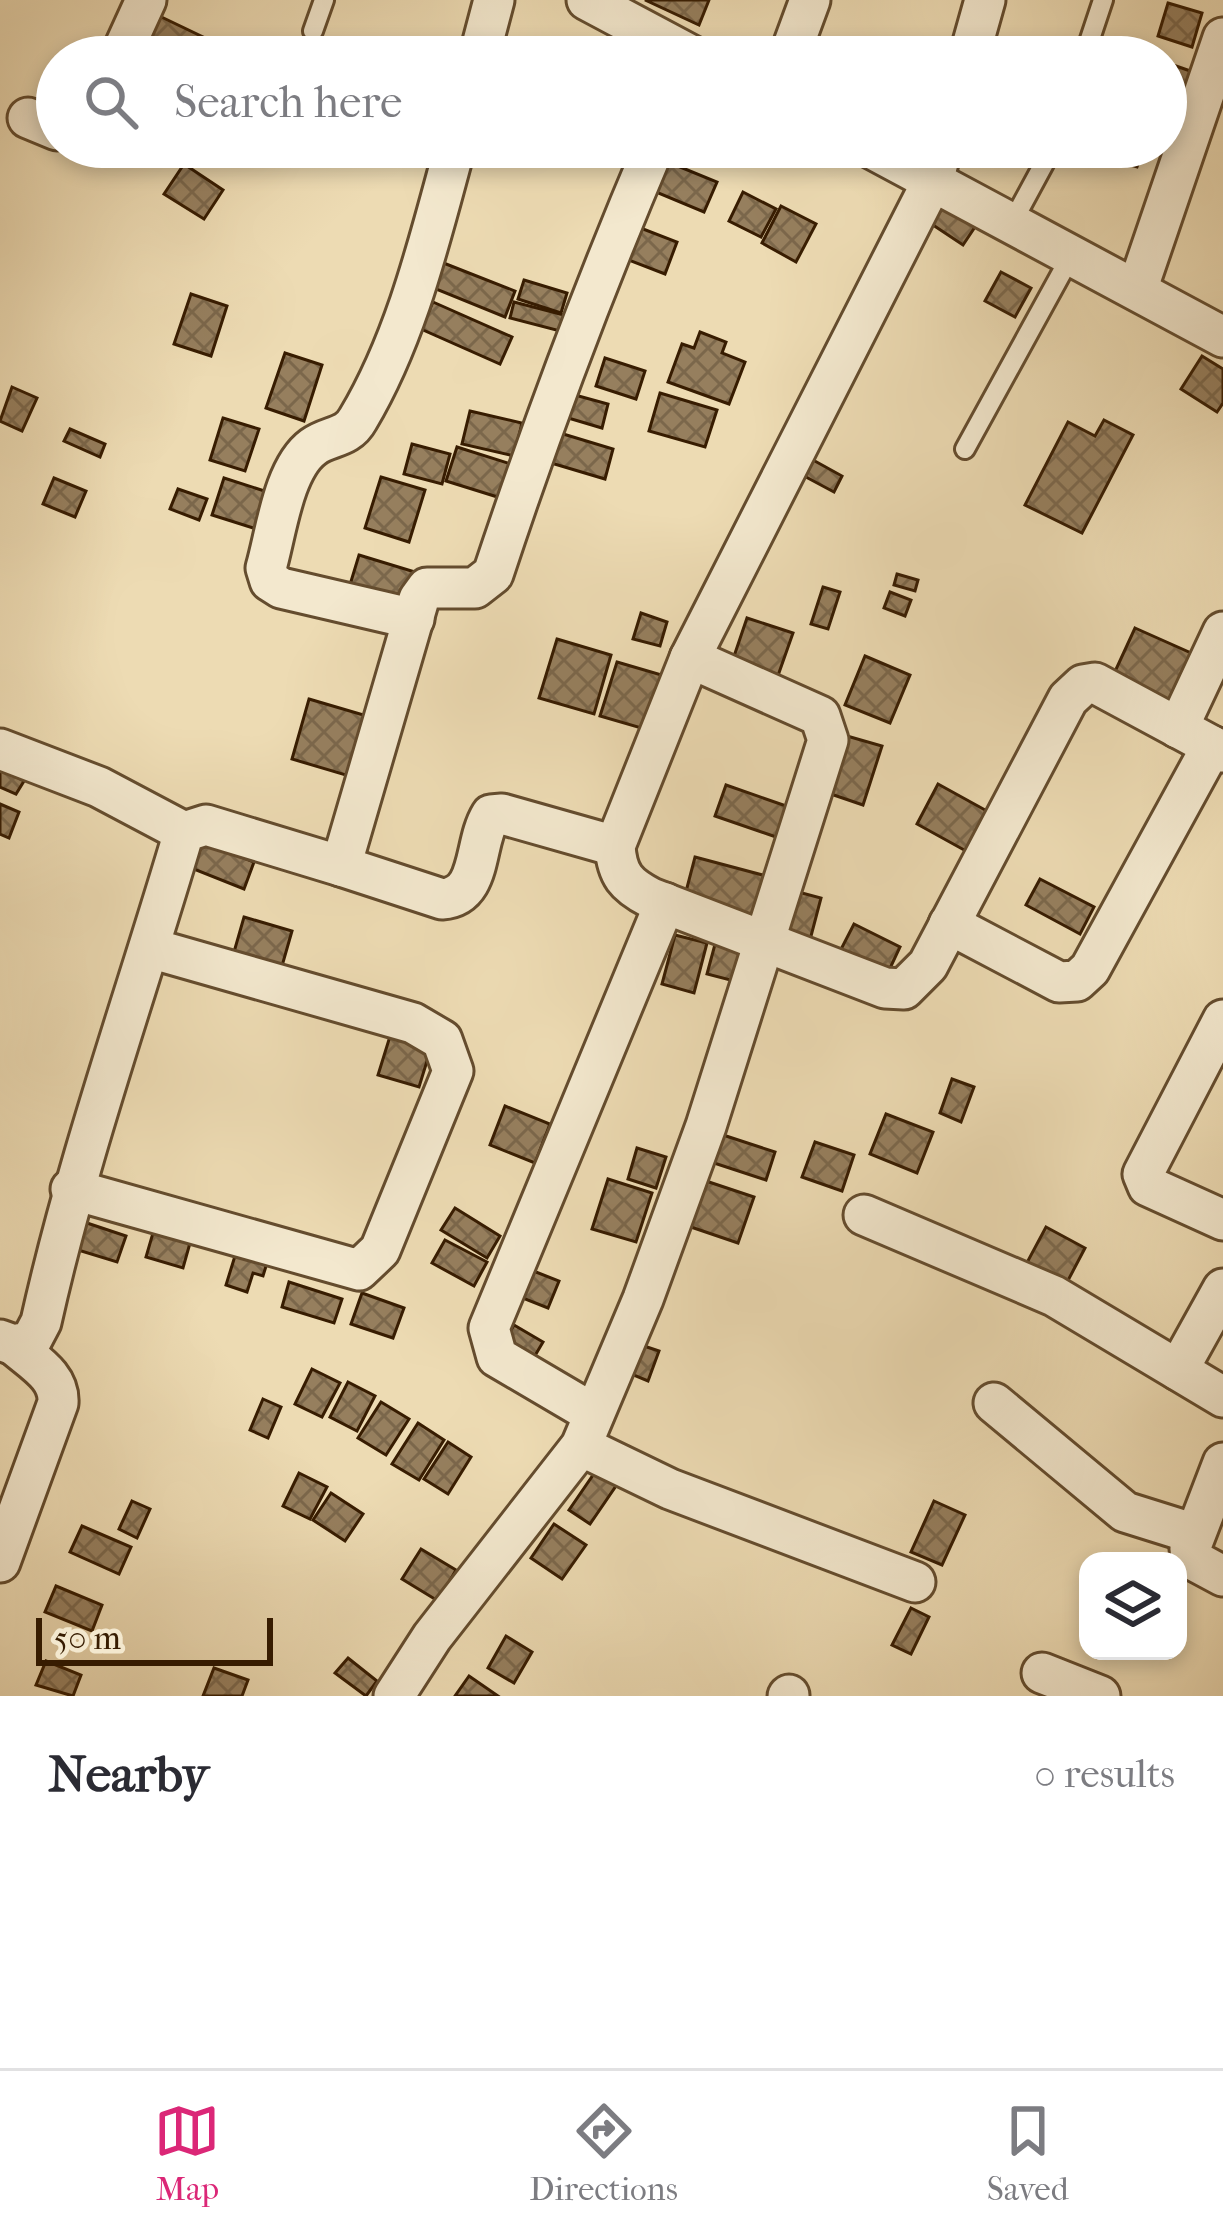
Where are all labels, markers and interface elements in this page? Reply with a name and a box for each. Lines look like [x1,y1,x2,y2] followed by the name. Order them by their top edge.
[36,36,1187,168] search box
[78,69,144,135] icon: search
[174,76,402,129] text: Search here
[1079,1552,1187,1660] map controls
[1079,1552,1187,1660] button: layers
[36,1612,273,1665] scale bar
[54,1619,121,1658] text: 50 m
[48,1744,209,1804] text: Nearby
[1034,1751,1175,1797] text: 0 results
[154,2098,220,2209] tab: Map
[529,2098,678,2209] tab: Directions
[987,2098,1069,2209] tab: Saved

